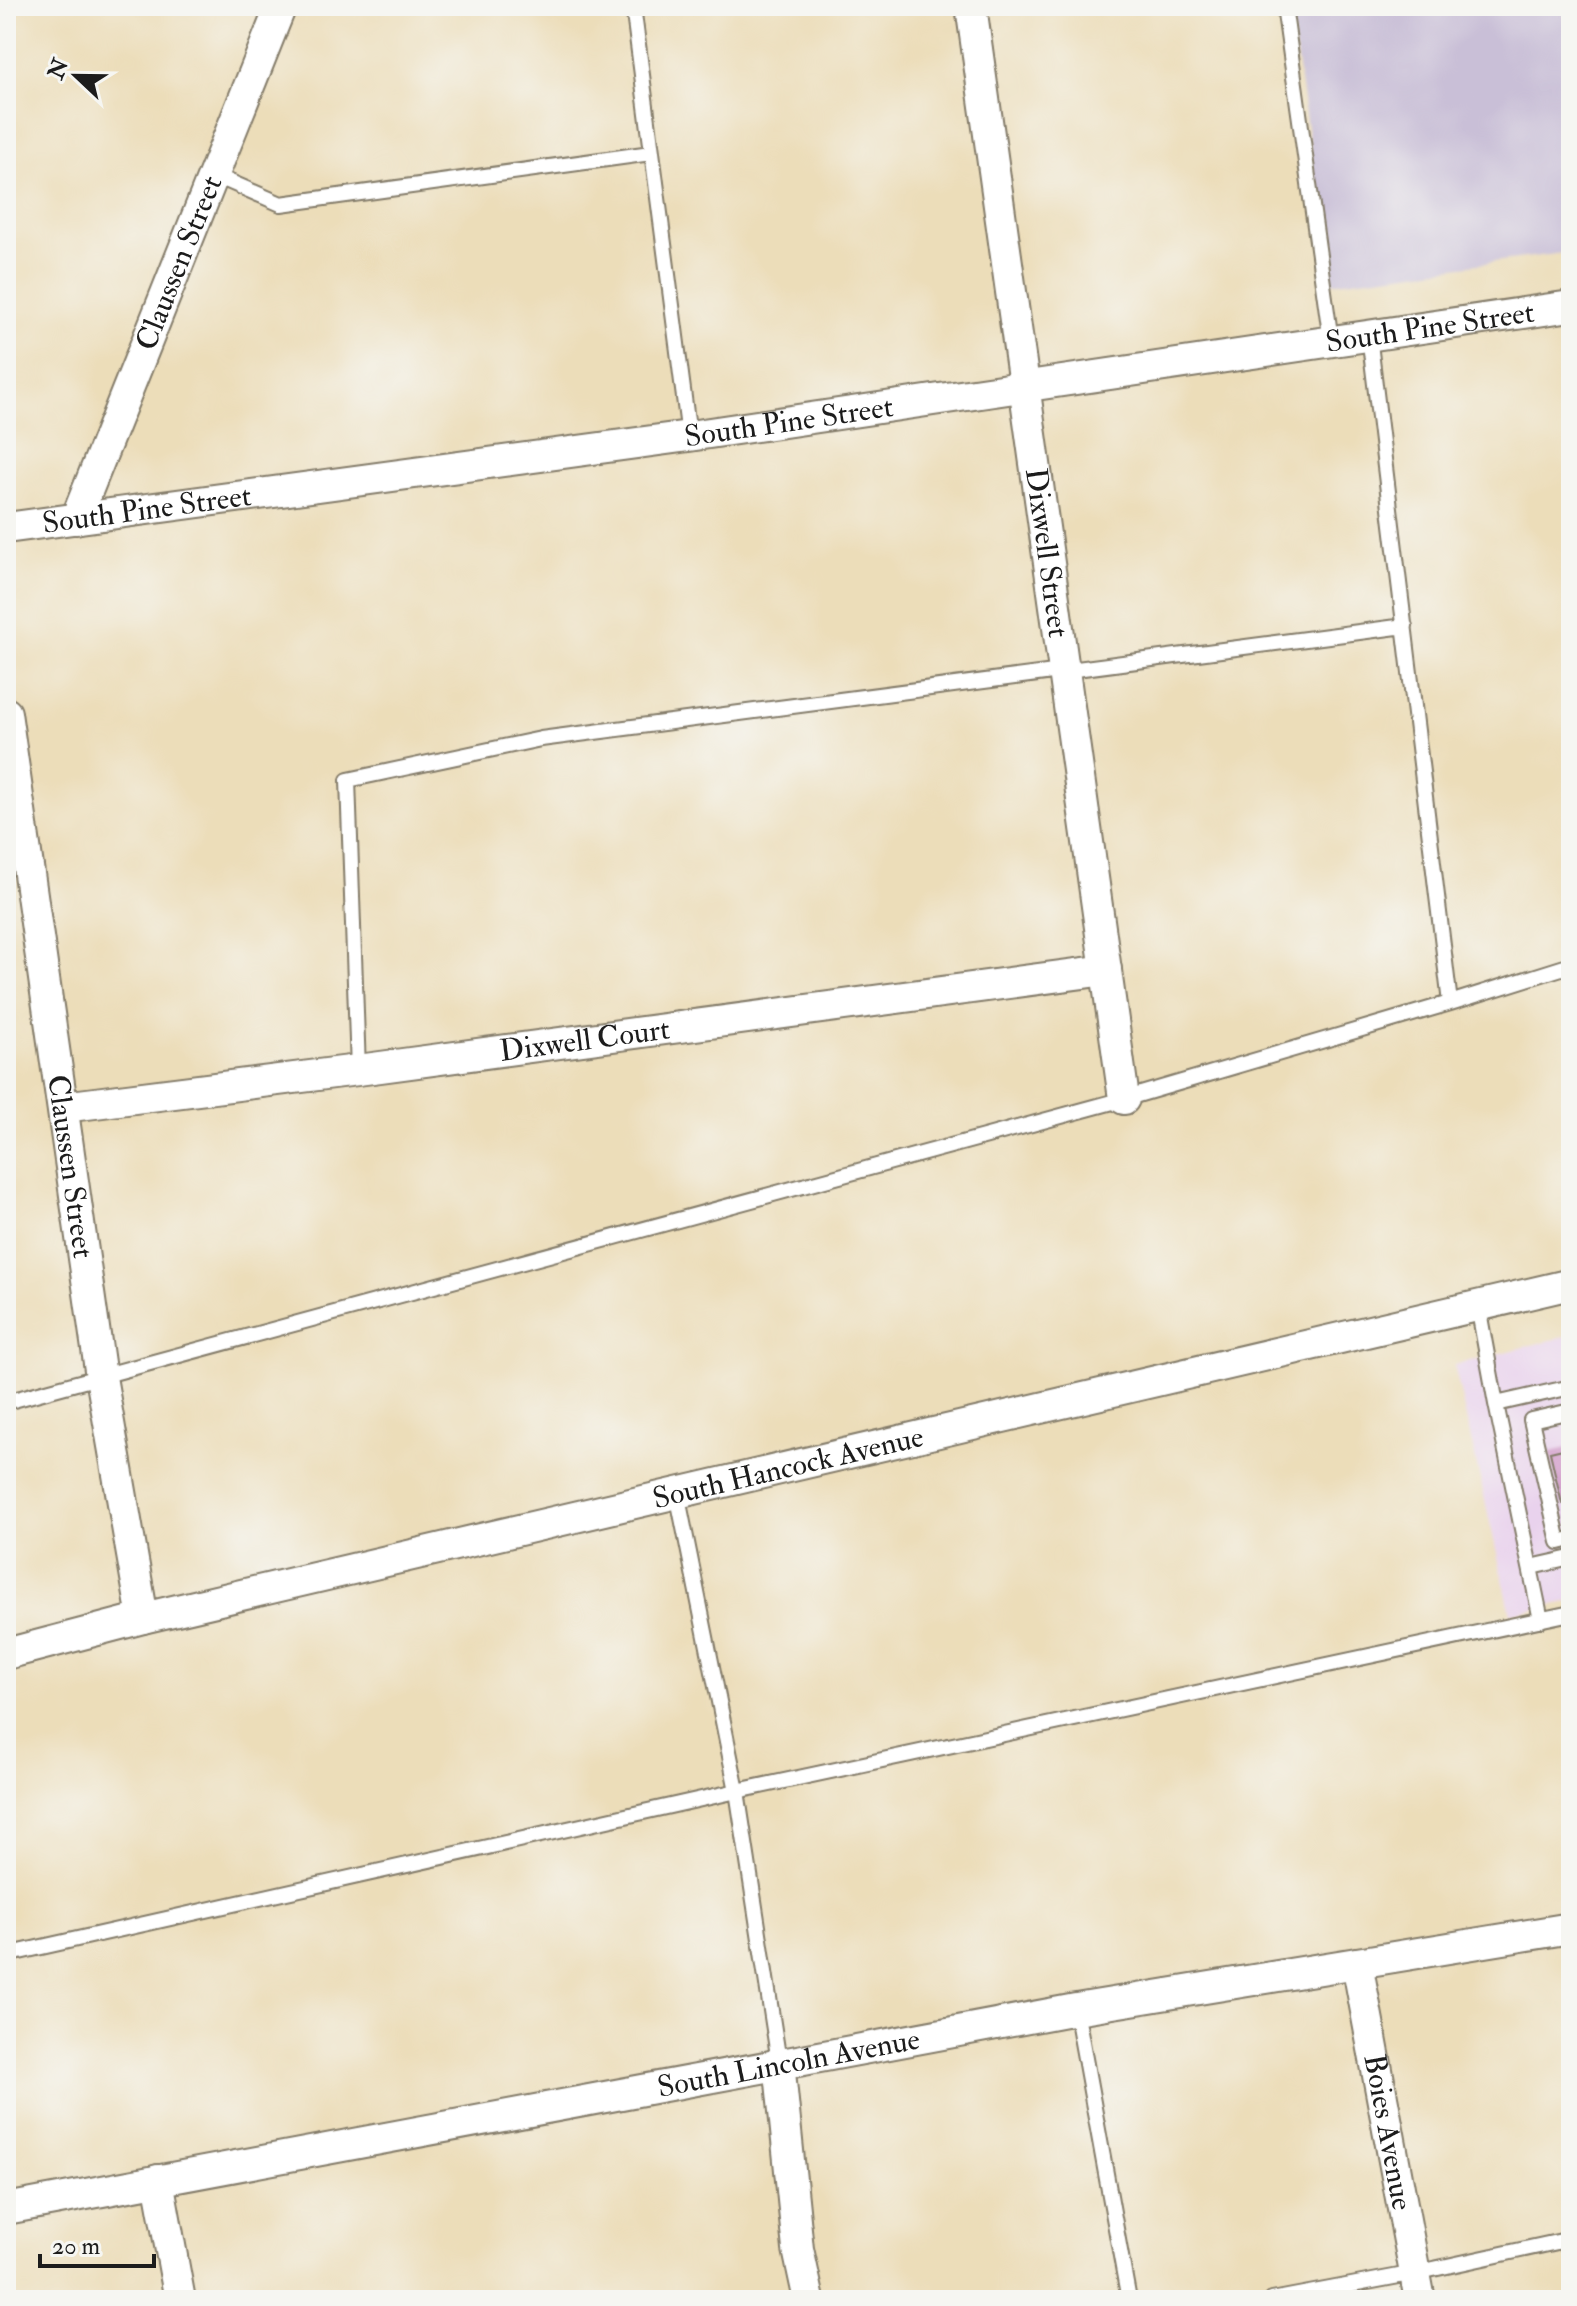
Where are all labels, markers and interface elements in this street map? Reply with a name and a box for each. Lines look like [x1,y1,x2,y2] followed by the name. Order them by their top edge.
[36,36,116,116] north arrow
[41,54,75,84] text: N
[127,170,230,356] street label: Claussen Street
[1323,294,1537,361] street label: South Pine Street
[682,388,896,455] street label: South Pine Street
[1017,466,1077,640] street label: Dixwell Street
[40,477,254,542] street label: South Pine Street
[497,1010,672,1070] street label: Dixwell Court
[39,1072,102,1261] street label: Claussen Street
[649,1418,927,1517] street label: South Hancock Avenue
[654,2021,923,2106] street label: South Lincoln Avenue
[1355,2051,1421,2213] street label: Boies Avenue
[40,2218,154,2268] scale bar
[52,2231,101,2262] text: 20 m

